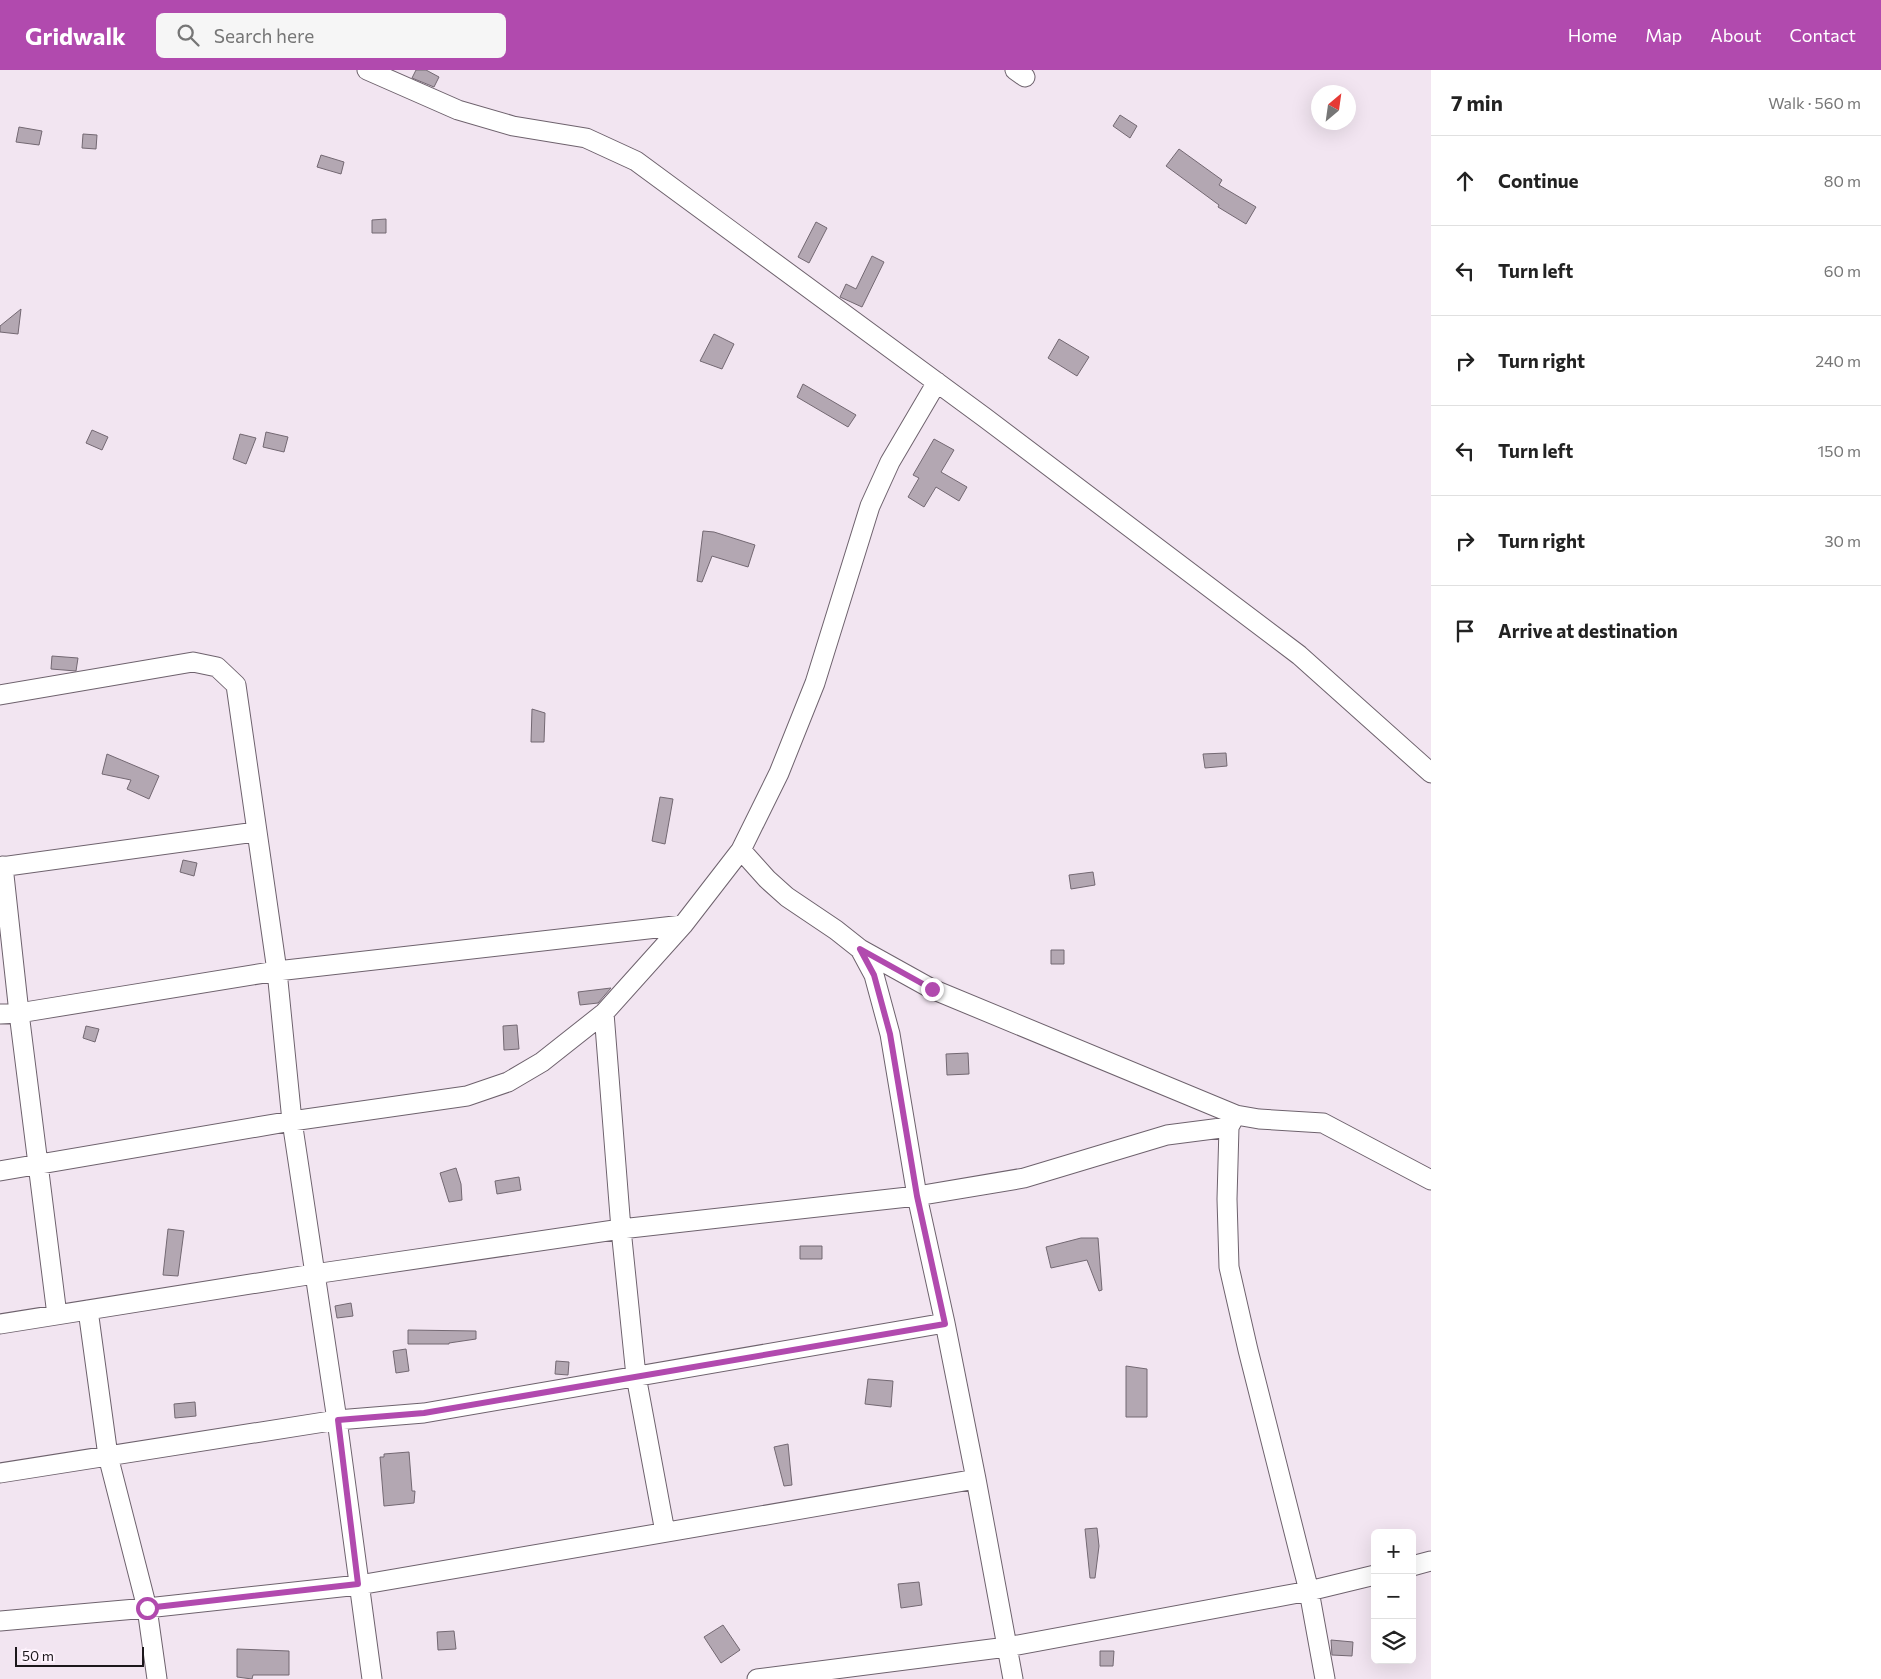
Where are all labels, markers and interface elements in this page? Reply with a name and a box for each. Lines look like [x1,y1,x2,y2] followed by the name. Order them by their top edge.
[156,13,506,58] search box
[25,21,126,50] text: Gridwalk
[174,21,202,49] icon: search
[214,24,314,47] text: Search here
[1568,24,1617,46] text: Home
[1645,24,1682,46] text: Map
[1710,24,1762,46] text: About
[1790,24,1856,46] text: Contact
[1311,85,1356,130] north arrow
[1451,90,1503,115] text: 7 min
[1768,93,1861,112] text: Walk · 560 m
[1451,167,1479,195] icon: ahead
[1498,169,1578,192] text: Continue
[1824,171,1861,190] text: 80 m
[1451,257,1479,285] icon: left
[1498,259,1573,282] text: Turn left
[1824,261,1861,280] text: 60 m
[1451,347,1479,375] icon: right
[1498,349,1585,372] text: Turn right
[1815,351,1861,370] text: 240 m
[1451,437,1479,465] icon: left
[1498,439,1573,462] text: Turn left
[1818,441,1861,460] text: 150 m
[1451,527,1479,555] icon: right
[1498,529,1585,552] text: Turn right
[1824,531,1861,550] text: 30 m
[1451,617,1479,645] icon: arrive
[1498,619,1678,642] text: Arrive at destination
[921,978,944,1001] route end
[1371,1529,1416,1664] map controls
[1371,1529,1416,1574] button: +
[1371,1574,1416,1619] button: −
[136,1597,159,1620] route start
[1371,1619,1416,1664] button: layers
[15,1644,144,1667] scale bar
[22,1647,54,1664] text: 50 m

